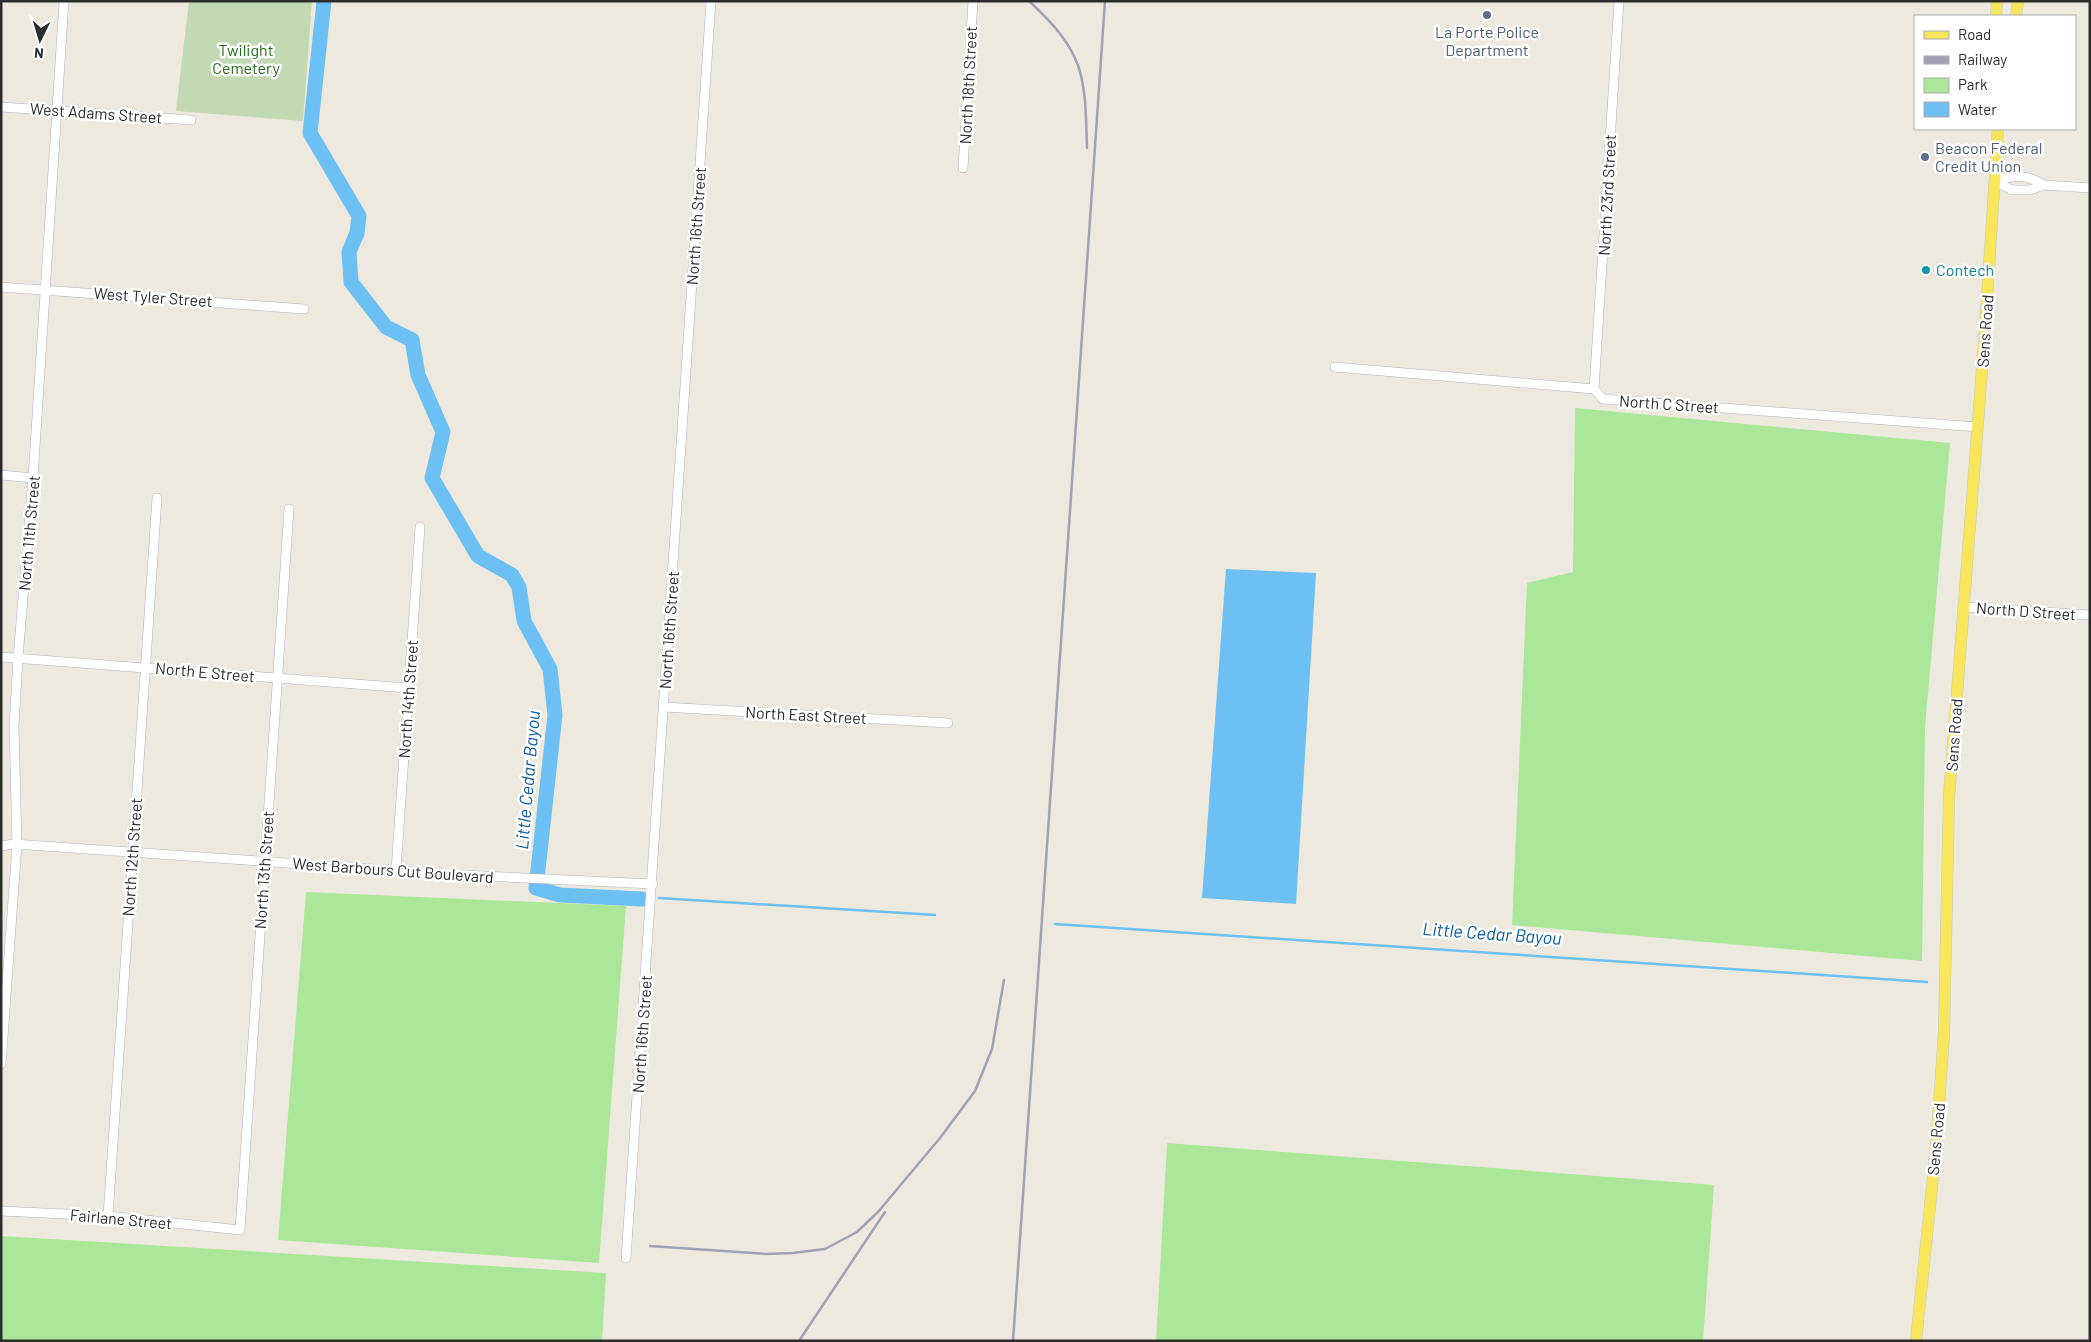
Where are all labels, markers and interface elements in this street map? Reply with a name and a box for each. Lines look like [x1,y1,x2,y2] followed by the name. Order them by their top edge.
[1481,9,1493,21] marker: La Porte Police Department
[15,15,65,65] north arrow
[1914,15,2076,130] legend
[1435,22,1539,59] place label: La Porte Police Department
[955,25,980,145] street label: North 18th Street
[1958,25,1991,43] text: Road
[212,40,280,77] park label: Twilight Cemetery
[33,45,44,62] text: N
[1958,50,2007,68] text: Railway
[1958,75,1988,93] text: Park
[29,98,163,127] street label: West Adams Street
[1958,100,1997,118] text: Water
[1594,134,1619,256] street label: North 23rd Street
[1935,138,2042,175] place label: Beacon Federal Credit Union
[1919,151,1931,163] marker: Beacon Federal Credit Union
[682,166,709,286] street label: North 16th Street
[1936,260,1994,279] place label: Contech
[1920,264,1932,276] marker: Contech
[93,283,213,310] street label: West Tyler Street
[1972,294,1997,368] street label: Sens Road
[1619,391,1719,416] street label: North C Street
[14,474,43,591] street label: North 11th Street
[655,570,682,690] street label: North 16th Street
[1975,598,2077,623] street label: North D Street
[394,639,421,759] street label: North 14th Street
[155,658,256,685] street label: North E Street
[1941,698,1966,772] street label: Sens Road
[745,702,867,727] street label: North East Street
[510,709,544,850] water label: Little Cedar Bayou
[118,797,145,917] street label: North 12th Street
[250,810,277,930] street label: North 13th Street
[292,853,494,886] street label: West Barbours Cut Boulevard
[1422,917,1562,949] water label: Little Cedar Bayou
[628,974,655,1094] street label: North 16th Street
[1923,1102,1948,1176] street label: Sens Road
[69,1205,173,1232] street label: Fairlane Street

